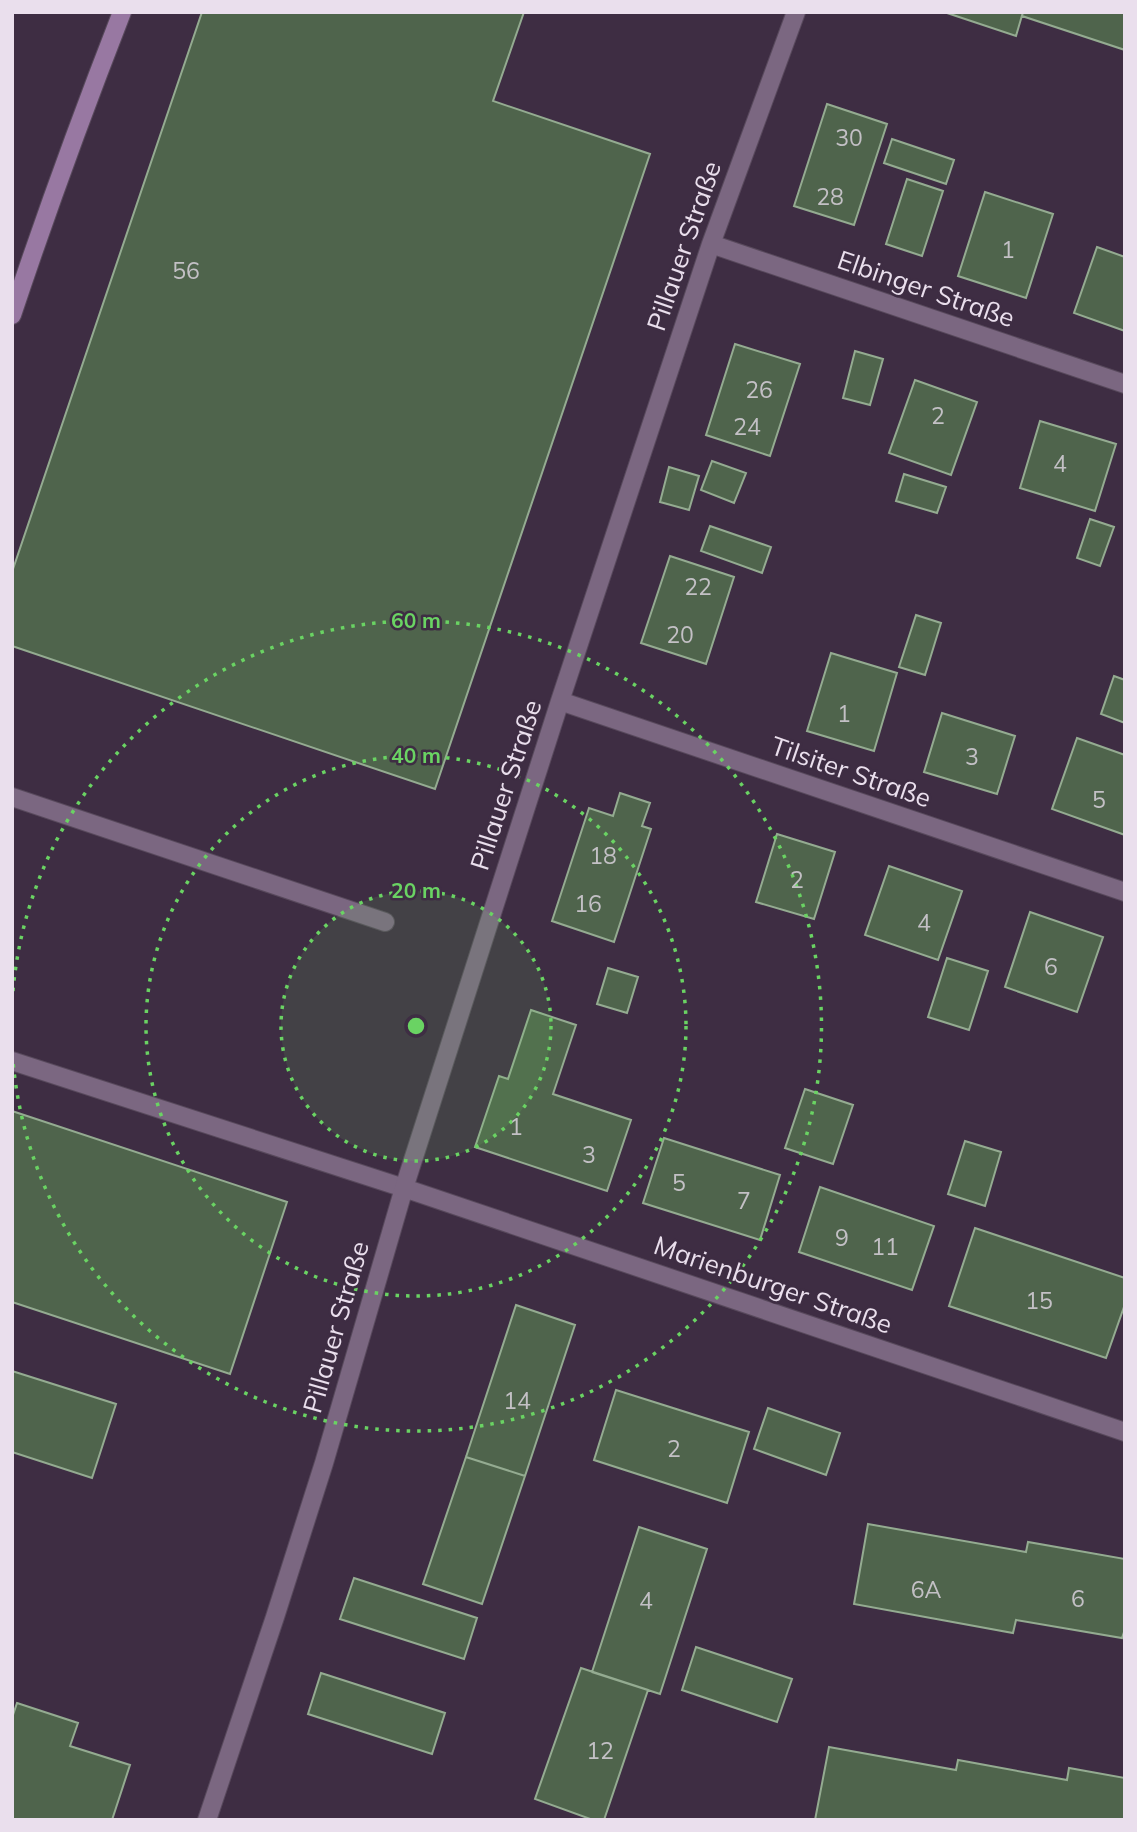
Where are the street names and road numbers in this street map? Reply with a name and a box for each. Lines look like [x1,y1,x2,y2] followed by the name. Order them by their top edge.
[639,157,728,335] street label: Pillauer Straße
[833,243,1019,334] street label: Elbinger Straße
[462,695,549,874] street label: Pillauer Straße
[767,729,936,814] street label: Tilsiter Straße
[650,1228,897,1341] street label: Marienburger Straße
[295,1237,376,1417] street label: Pillauer Straße

